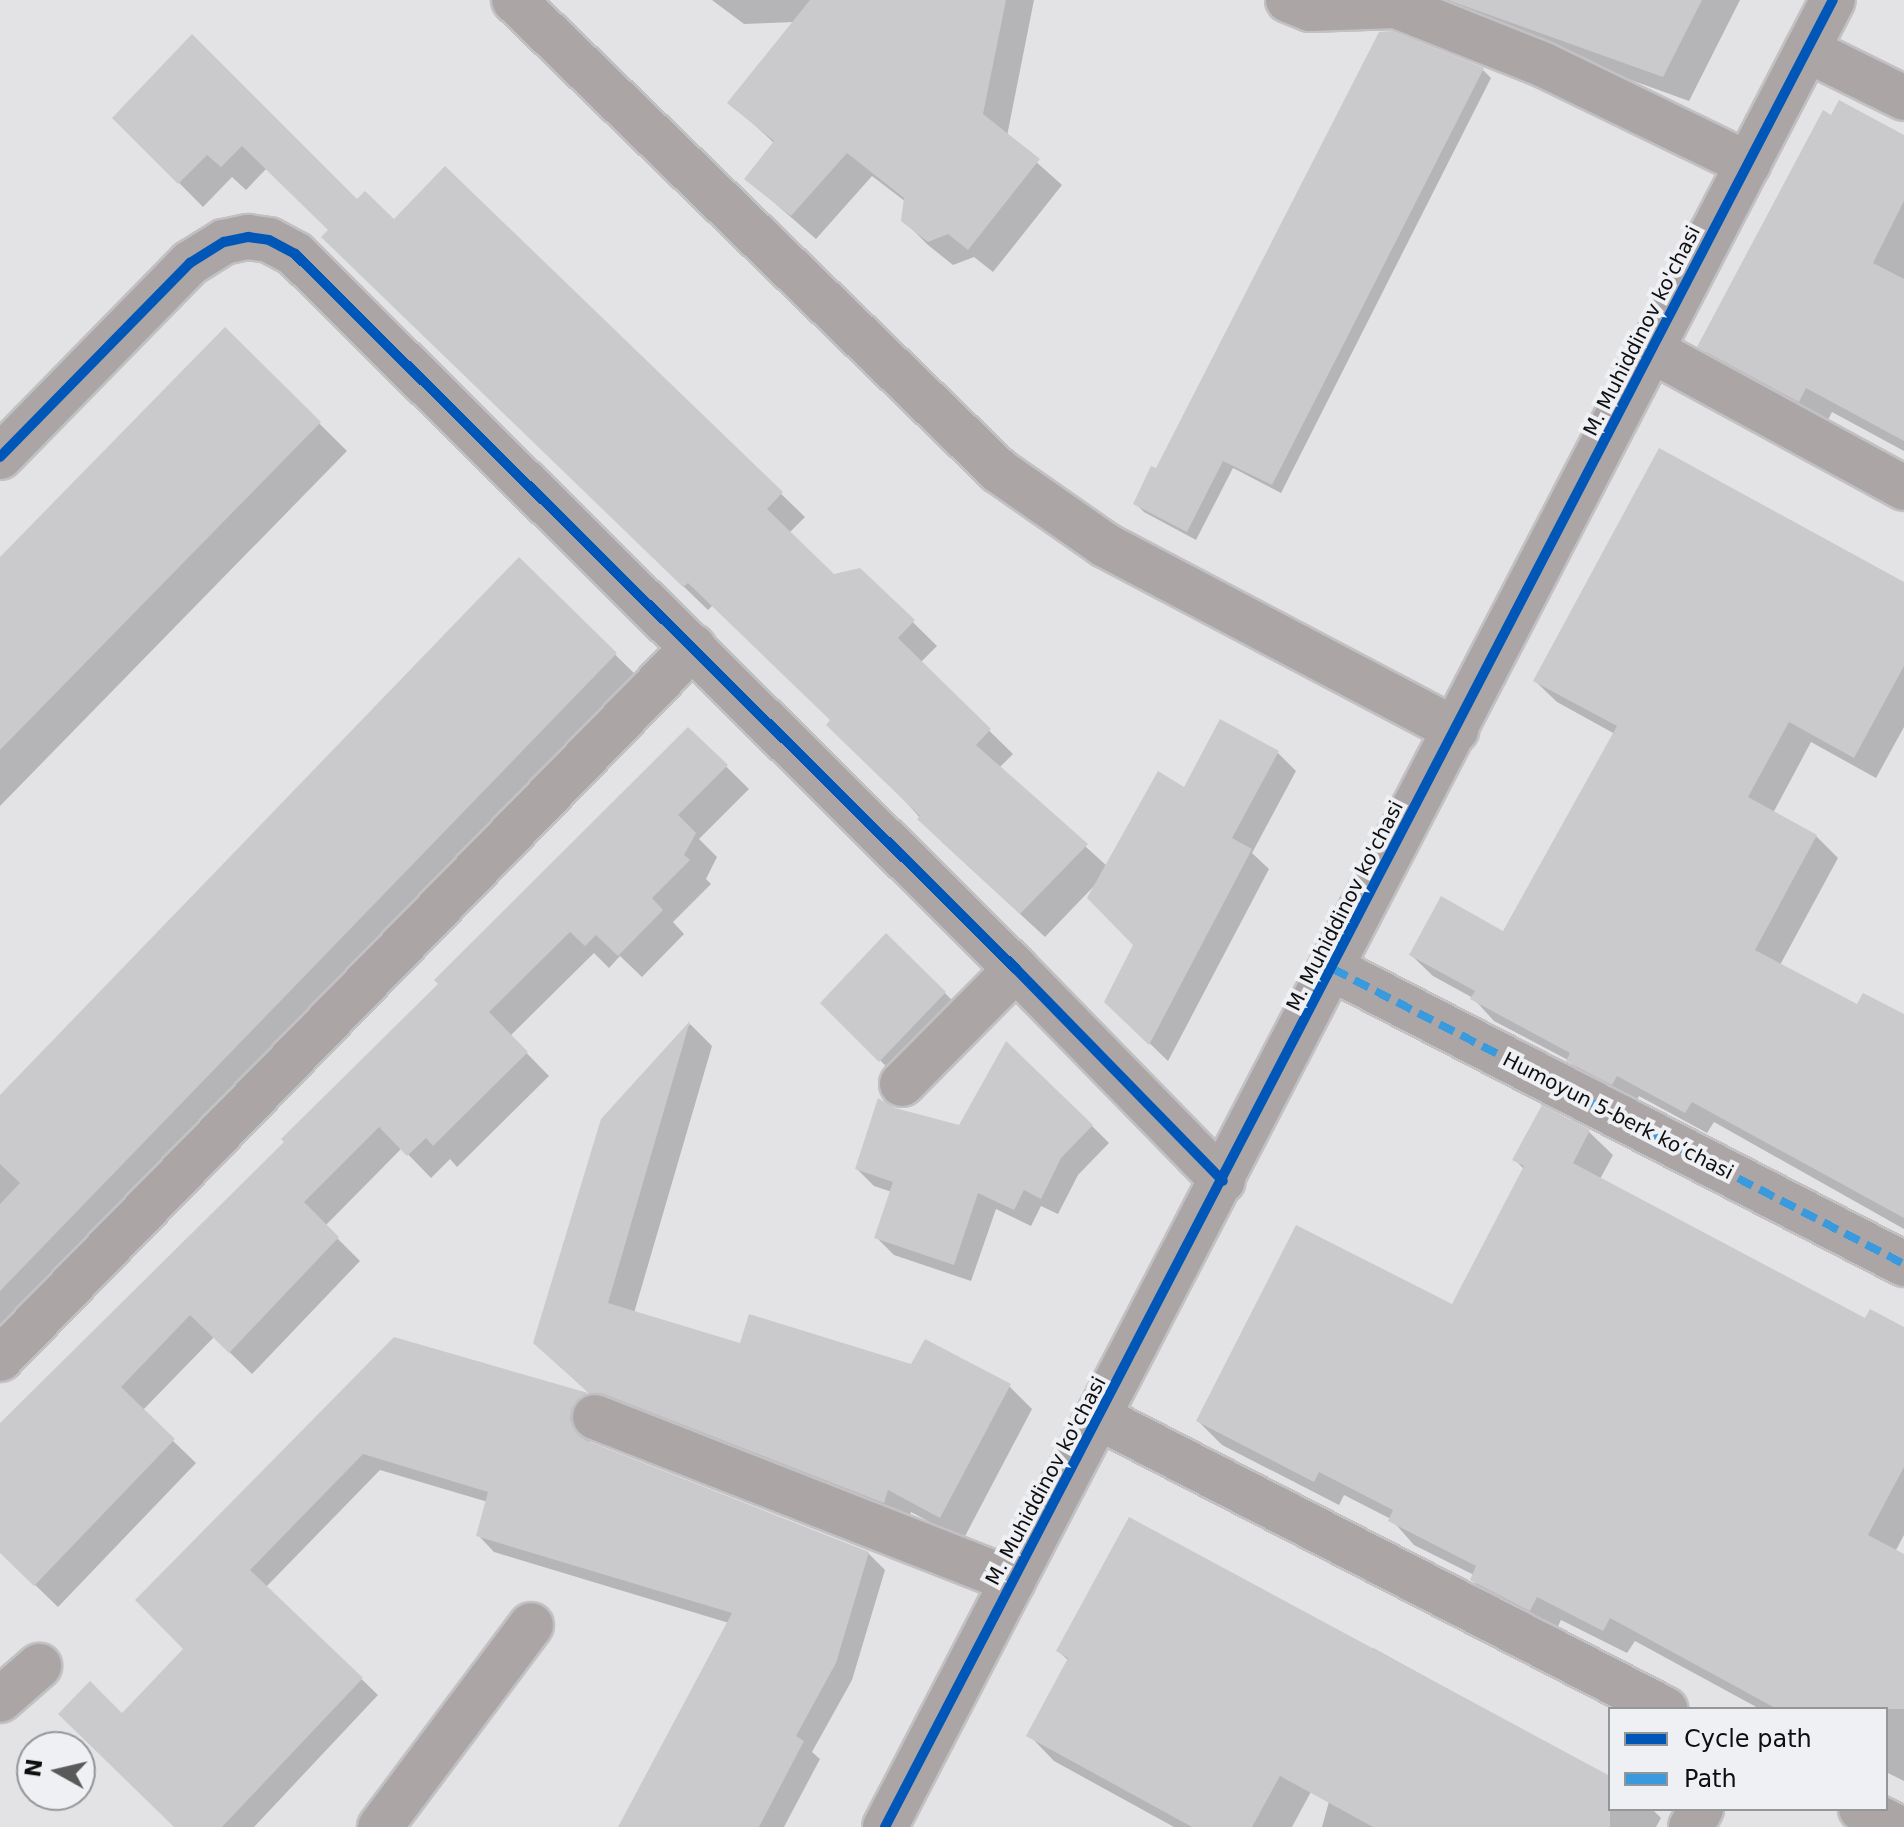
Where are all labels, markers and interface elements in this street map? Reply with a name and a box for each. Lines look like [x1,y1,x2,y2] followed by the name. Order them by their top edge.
[1578,222,1706,440] street label: M. Muhiddinov ko'chasi
[1281,797,1409,1015] street label: M. Muhiddinov ko'chasi
[1499,1047,1737,1185] street label: Humoyun 5-berk koʻchasi
[981,1373,1111,1589] street label: M. Muhiddinov ko'chasi
[1608,1707,1888,1811] legend
[1684,1725,1812,1753] text: Cycle path
[16,1731,96,1811] north arrow
[20,1757,47,1779] text: N
[1684,1765,1737,1793] text: Path

